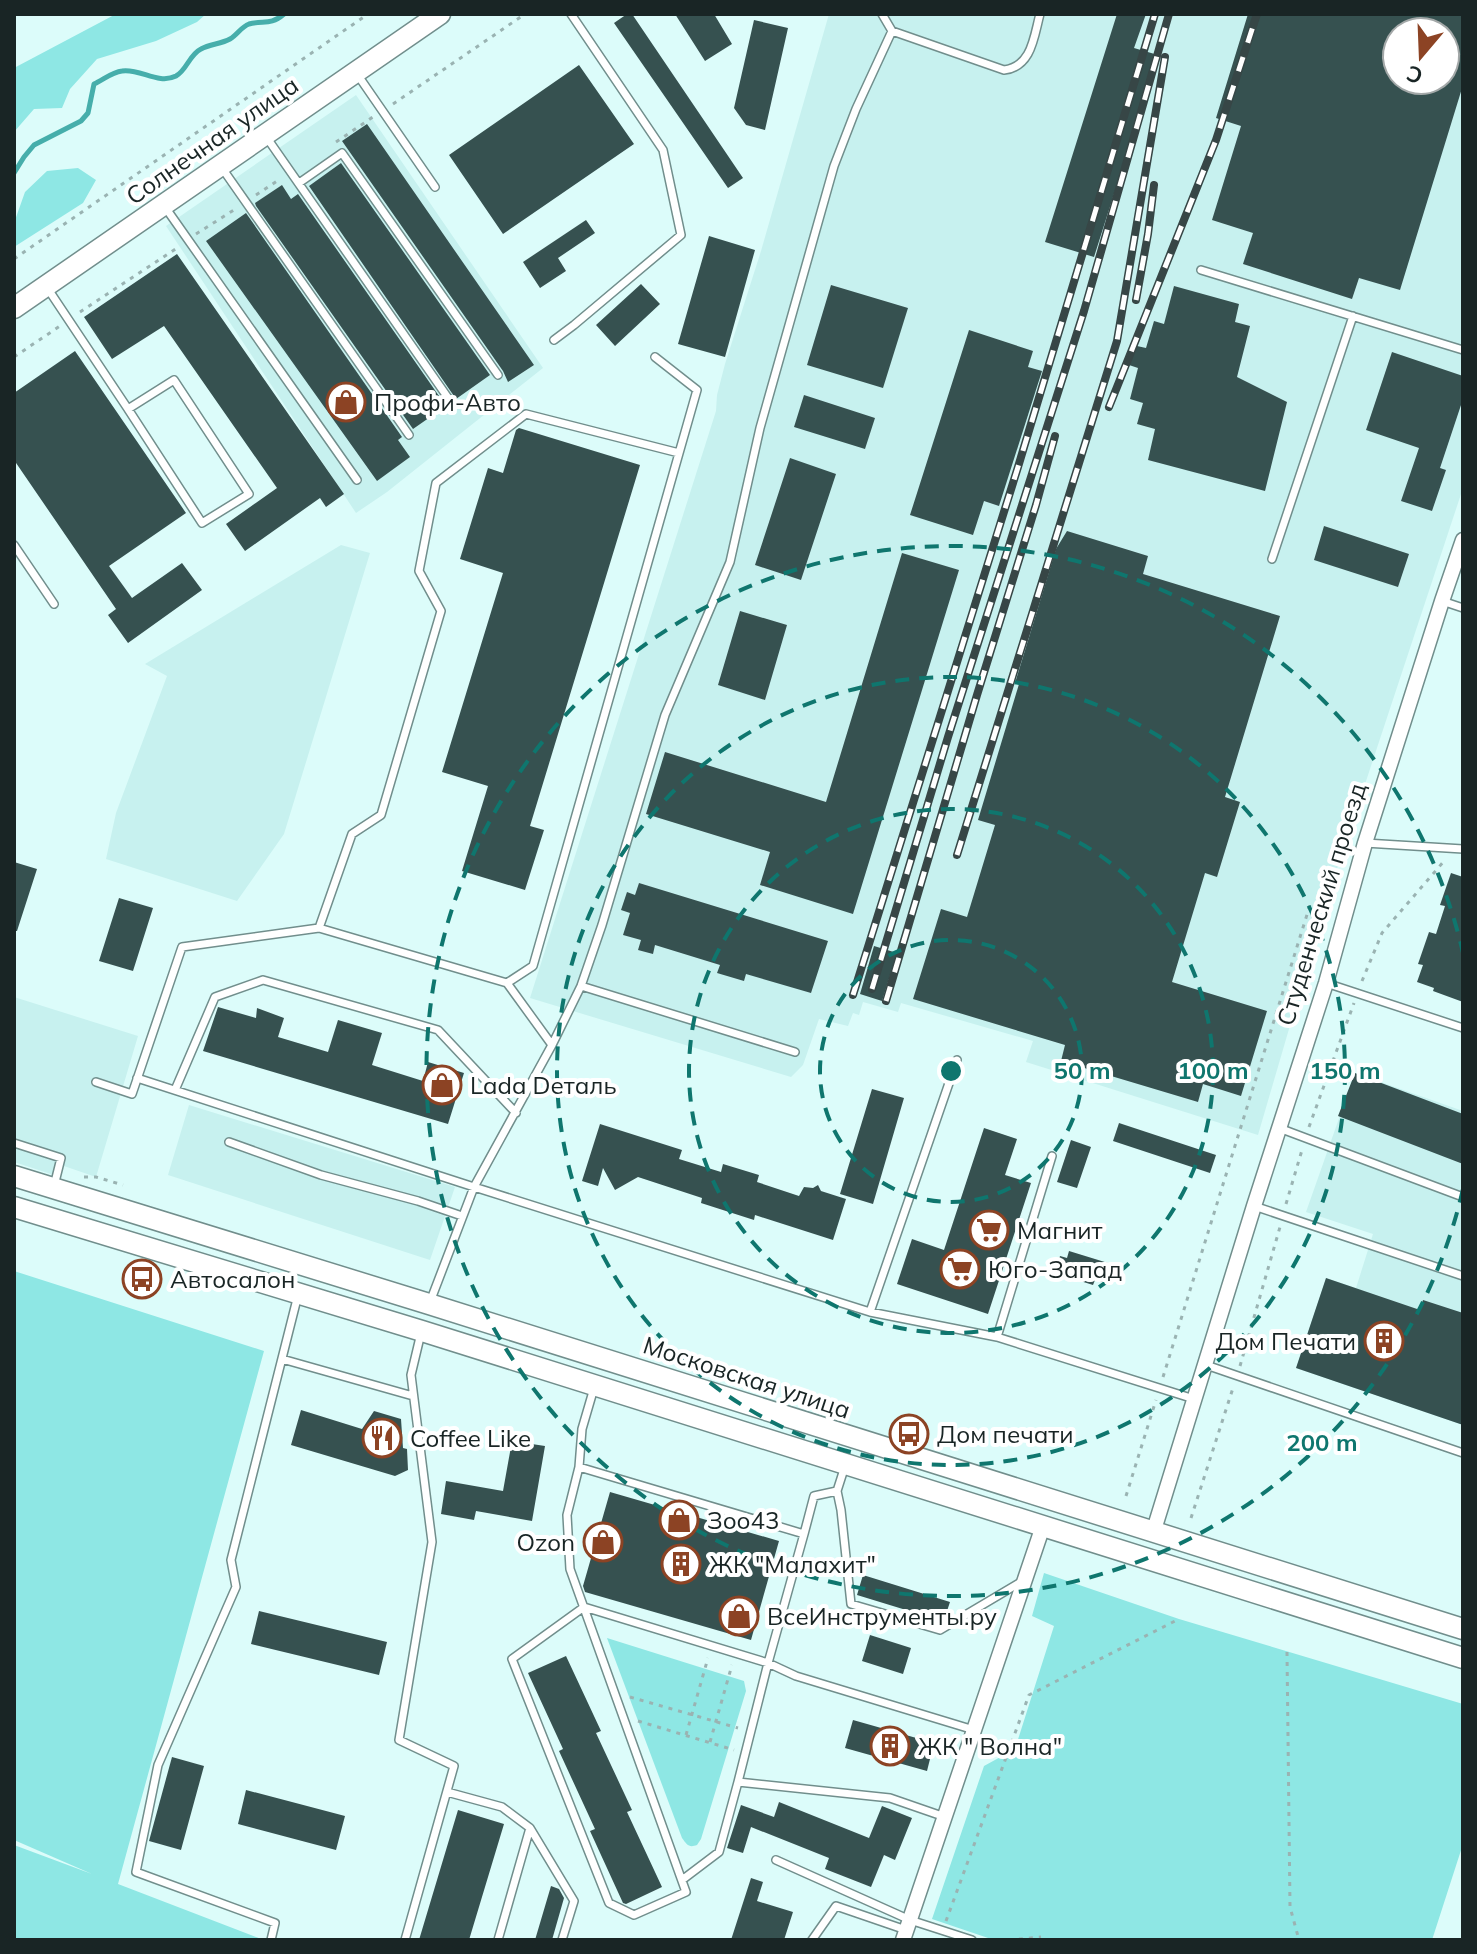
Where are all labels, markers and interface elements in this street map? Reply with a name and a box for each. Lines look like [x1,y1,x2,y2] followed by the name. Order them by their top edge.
[1381,16,1461,96] north arrow
[1403,59,1426,91] text: С
[120,69,304,211] street label: Солнечная улица
[325,381,367,423] shop icon: Профи-Авто
[374,387,521,417] place label: Профи-Авто
[1270,779,1372,1029] street label: Студенческий проезд
[1054,1055,1110,1085] text: 50 m
[1177,1055,1249,1085] text: 100 m
[1309,1055,1381,1085] text: 150 m
[937,1057,965,1085] centre of rings
[421,1064,463,1106] shop icon: Lada Dеталь
[470,1070,617,1100] place label: Lada Dеталь
[968,1209,1010,1251] supermarket icon: Магнит
[1017,1215,1103,1245] place label: Магнит
[939,1248,981,1290] supermarket icon: Юго-Запад
[988,1254,1122,1284] place label: Юго-Запад
[121,1258,163,1300] bus stop icon: Автосалон
[170,1264,295,1294] place label: Автосалон
[1363,1320,1405,1362] building icon: Дом Печати
[1215,1326,1356,1356] place label: Дом Печати
[640,1329,854,1425] street label: Московская улица
[888,1413,930,1455] bus stop icon: Дом печати
[361,1417,403,1459] restaurant icon: Coffee Like
[937,1419,1074,1449] place label: Дом печати
[410,1423,531,1453] place label: Coffee Like
[1286,1427,1358,1457] text: 200 m
[658,1499,700,1541] shop icon: Зоо43
[707,1505,779,1535] place label: Зоо43
[582,1521,624,1563] shop icon: Ozon
[516,1527,575,1557] place label: Ozon
[660,1543,702,1585] building icon: ЖК "Малахит"
[709,1549,876,1579] place label: ЖК "Малахит"
[718,1595,760,1637] shop icon: ВсеИнструменты.ру
[767,1601,997,1631] place label: ВсеИнструменты.ру
[869,1725,911,1767] building icon: ЖК " Волна"
[918,1731,1062,1761] place label: ЖК " Волна"

